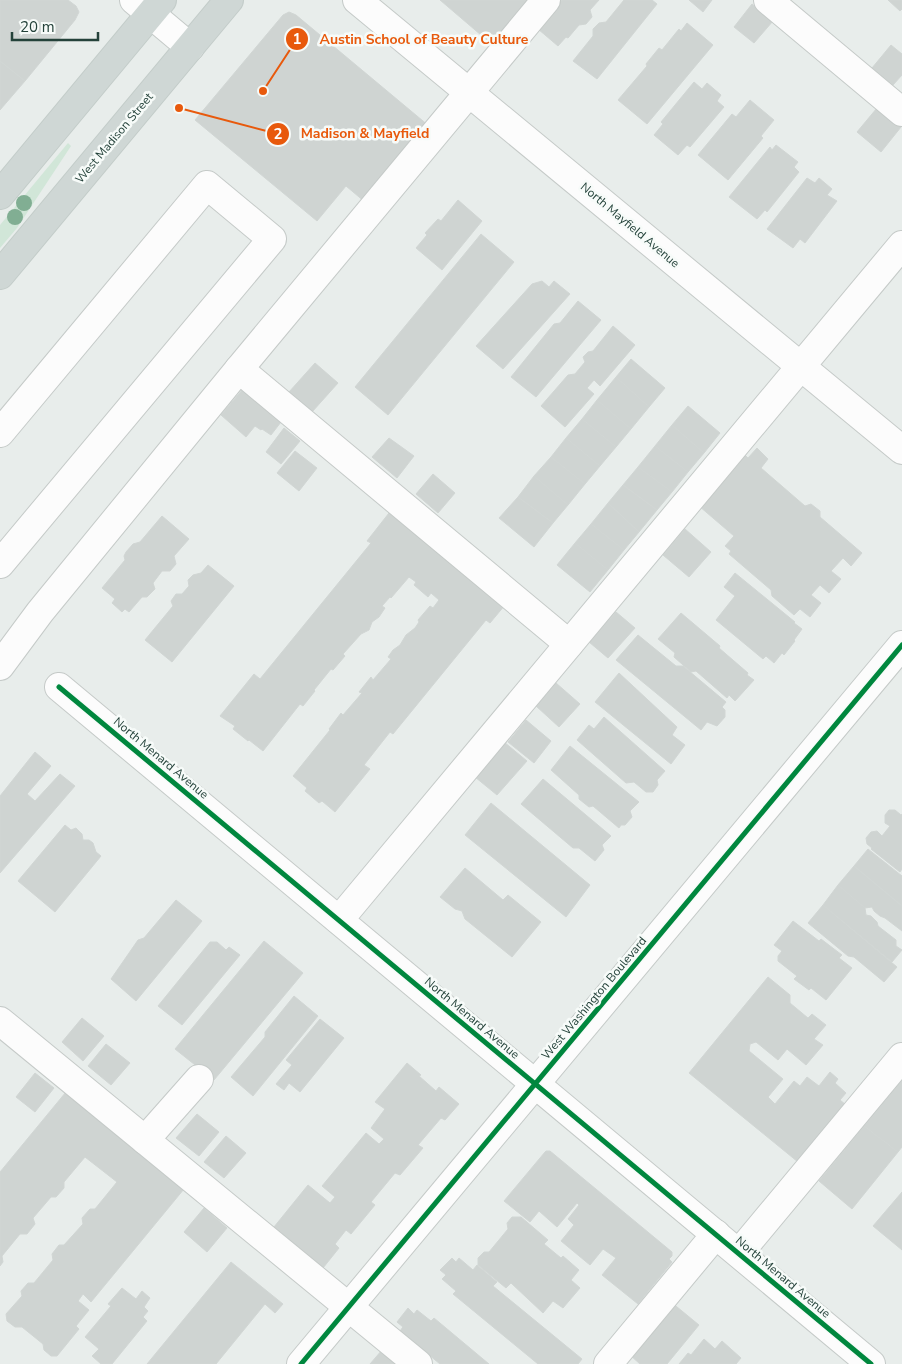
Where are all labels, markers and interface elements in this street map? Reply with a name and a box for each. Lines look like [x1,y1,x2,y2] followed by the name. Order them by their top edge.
[12,10,99,42] scale bar
[20,17,55,37] text: 20 m
[285,24,538,53] callout: Austin School of Beauty Culture
[292,29,302,49] text: 1
[320,30,529,49] text: Austin School of Beauty Culture
[71,89,157,187] street label: West Madison Street
[266,119,439,148] callout: Madison & Mayfield
[273,124,283,144] text: 2
[301,124,429,143] text: Madison & Mayfield
[577,179,683,271] street label: North Mayfield Avenue
[110,714,212,802] street label: North Menard Avenue
[538,933,650,1063] street label: West Washington Boulevard
[421,974,523,1062] street label: North Menard Avenue
[732,1233,834,1321] street label: North Menard Avenue

